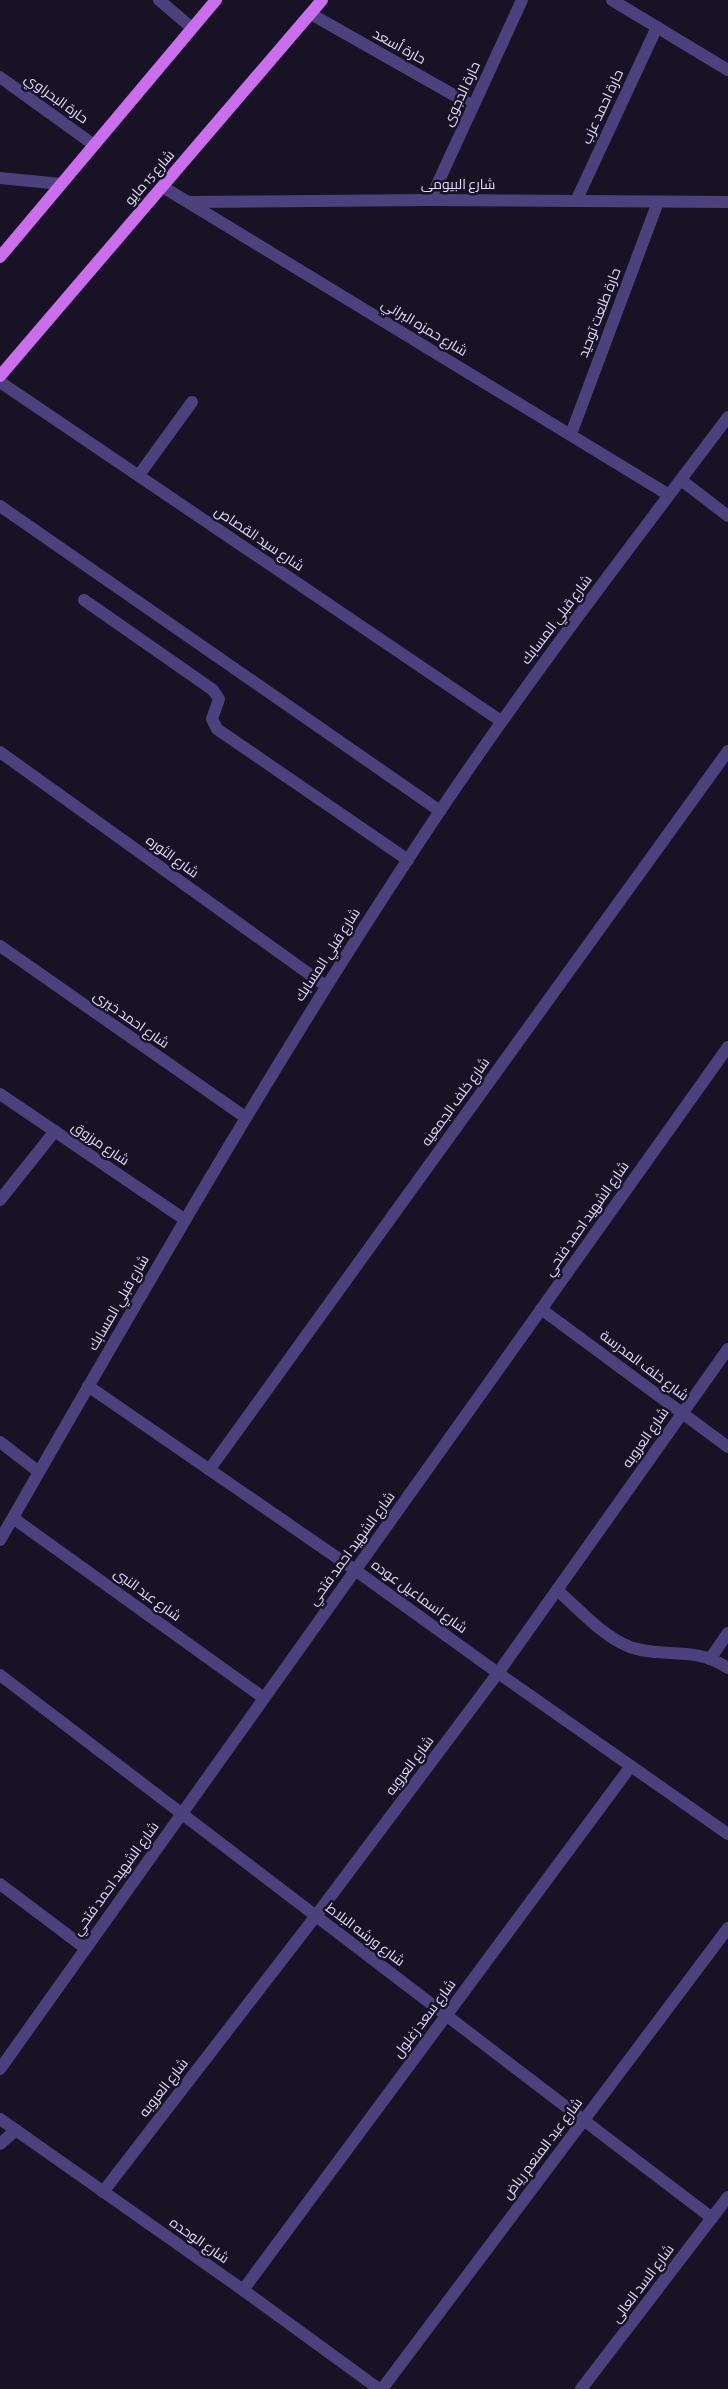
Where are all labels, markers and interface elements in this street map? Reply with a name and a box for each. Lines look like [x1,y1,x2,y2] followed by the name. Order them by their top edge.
[370,24,429,67] street label: حارة أسعد
[441,60,483,128] street label: حارة الدجوى
[580,68,626,146] street label: حارة احمد عزب
[19,71,90,130] street label: حارة البحراوي
[123,148,178,209] street label: شارع 15 مايو
[421,178,495,193] street label: شارع البيومى
[577,266,623,360] street label: حارة طلعت توحيد
[377,297,469,362] street label: شارع حمزه البراني
[211,504,306,575] street label: شارع سيد القصاص
[519,573,598,670] street label: شارع قبلي المسابك
[143,833,201,881] street label: شارع الثوره
[293,906,366,1006] street label: شارع قبلي المسابك
[90,989,171,1052] street label: شارع احمد خيرى
[419,1055,493,1149] street label: شارع خلف الجمعيه
[68,1120,131,1169] street label: شارع مرزوق
[542,1159,635,1281] street label: شارع الشهيد احمد فتحي
[86,1253,155,1355] street label: شارع قبلي المسابك
[597,1328,691,1404] street label: شارع خلف المدرسة
[620,1405,673,1471] street label: شارع العروبه
[306,1490,401,1611] street label: شارع الشهيد احمد فتحي
[368,1558,469,1637] street label: شارع اسماعيل عوده
[110,1566,183,1625] street label: شارع عبد النبى
[383,1734,437,1799] street label: شارع العروبه
[70,1820,165,1941] street label: شارع الشهيد احمد فتحي
[322,1901,407,1970] street label: شارع ورشه البلاط
[391,1977,459,2061] street label: شارع سعد زغلول
[137,2056,192,2120] street label: شارع العروبه
[501,2096,587,2203] street label: شارع عبد المنعم رياض
[166,2216,231,2267] street label: شارع الوحده
[609,2242,678,2326] street label: شارع السد العالى

